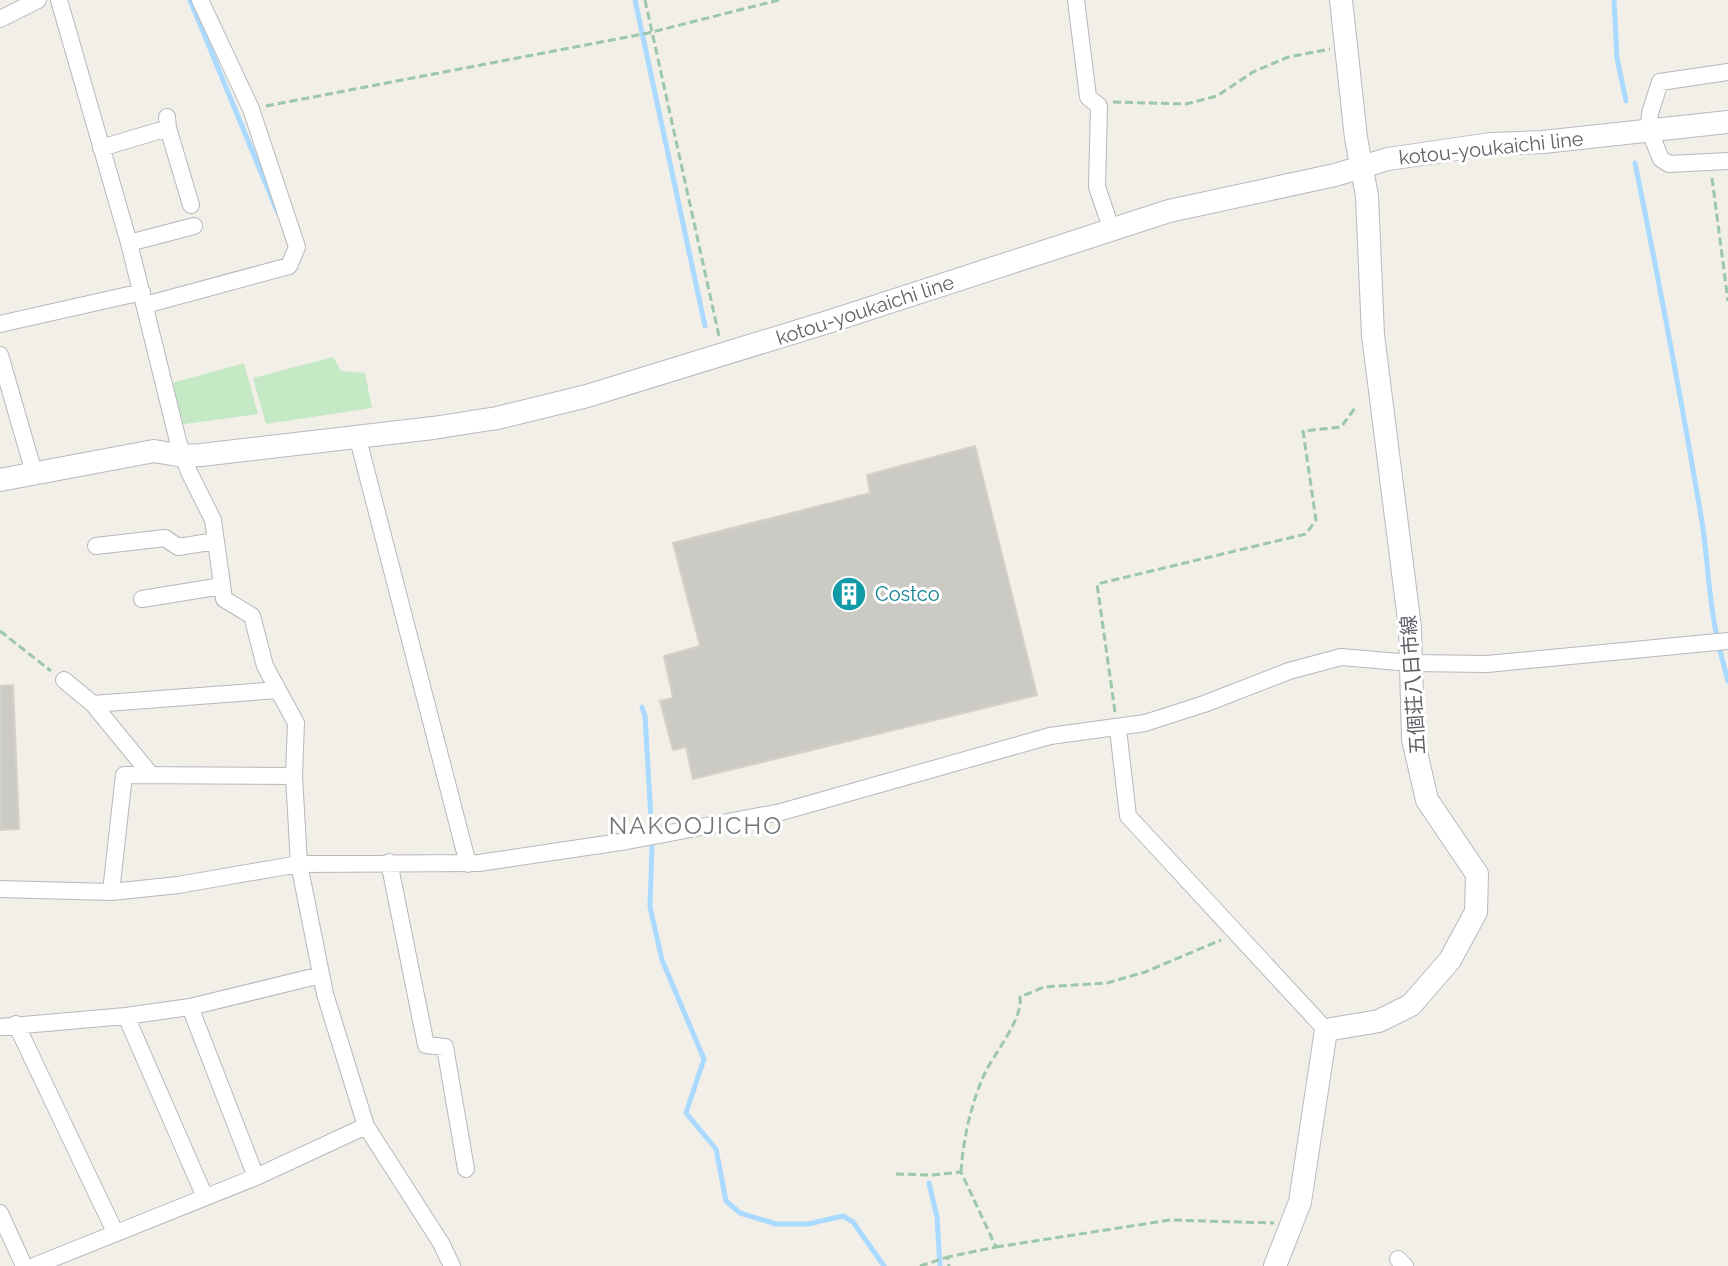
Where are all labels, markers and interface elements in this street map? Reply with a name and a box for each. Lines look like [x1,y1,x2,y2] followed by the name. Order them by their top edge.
[1397,126,1585,170] street label: kotou-youkaichi line
[773,270,957,350] street label: kotou-youkaichi line
[830,575,868,613] building icon: Costco
[875,582,940,606] place label: Costco
[1396,614,1430,756] street label: 五個荘八日市線
[609,811,783,840] district label: NAKOOJICHO

